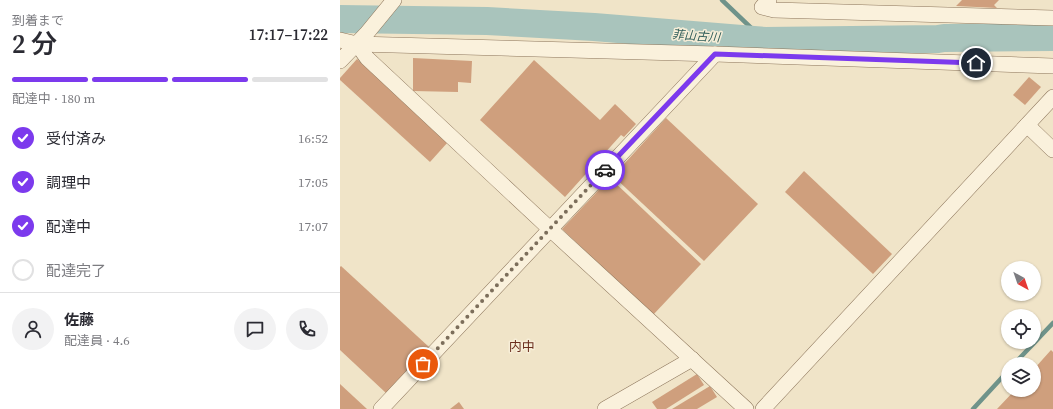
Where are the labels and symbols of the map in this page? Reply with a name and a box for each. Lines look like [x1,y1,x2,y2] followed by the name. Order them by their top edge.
[671,26,722,46] water label: 菲山古川
[959,46,993,80] pin
[585,150,625,190] courier
[1001,261,1041,301] north arrow
[509,338,535,355] district label: 内中
[406,347,440,381] pin

